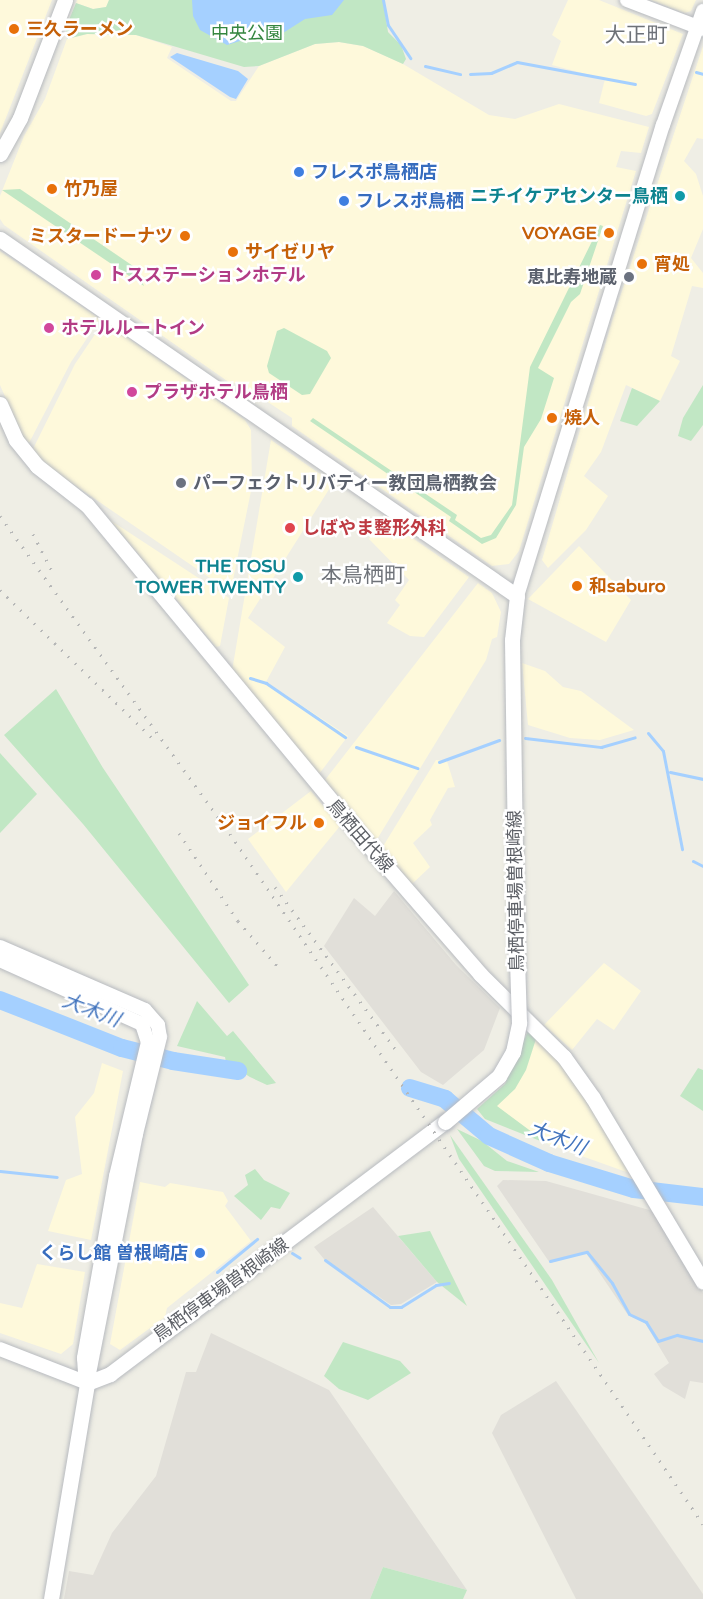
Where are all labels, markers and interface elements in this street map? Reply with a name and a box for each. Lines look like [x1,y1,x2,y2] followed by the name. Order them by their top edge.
[26,18,134,40] place label: 三久ラーメン
[7,22,21,36] marker: 三久ラーメン
[211,22,283,44] park label: 中央公園
[605,23,667,49] district label: 大正町
[311,161,437,183] place label: フレスポ鳥栖店
[292,165,306,179] marker: フレスポ鳥栖店
[64,178,118,200] place label: 竹乃屋
[45,182,59,196] marker: 竹乃屋
[470,185,668,207] place label: ニチイケアセンター鳥栖
[673,189,687,203] marker: ニチイケアセンター鳥栖
[356,190,464,212] place label: フレスポ鳥栖
[337,194,351,208] marker: フレスポ鳥栖
[522,222,597,244] place label: VOYAGE
[29,225,173,247] place label: ミスタードーナツ
[602,226,616,240] marker: VOYAGE
[178,229,192,243] marker: ミスタードーナツ
[245,241,335,263] place label: サイゼリヤ
[226,245,240,259] marker: サイゼリヤ
[654,253,690,275] place label: 宵処
[635,257,649,271] marker: 宵処
[108,264,306,286] place label: トスステーションホテル
[527,266,617,288] place label: 恵比寿地蔵
[89,268,103,282] marker: トスステーションホテル
[622,270,636,284] marker: 恵比寿地蔵
[61,317,205,339] place label: ホテルルートイン
[42,321,56,335] marker: ホテルルートイン
[144,381,288,403] place label: プラザホテル鳥栖
[125,385,139,399] marker: プラザホテル鳥栖
[564,407,600,429] place label: 焼人
[545,411,559,425] marker: 焼人
[193,472,499,494] place label: パーフェクトリバティー教団鳥栖教会
[174,476,188,490] marker: パーフェクトリバティー教団鳥栖教会
[302,517,446,539] place label: しばやま整形外科
[283,521,297,535] marker: しばやま整形外科
[135,556,286,598] place label: THE TOSU TOWER TWENTY
[321,563,405,589] district label: 本鳥栖町
[291,570,305,584] marker: THE TOSU TOWER TWENTY
[589,575,666,597] place label: 和saburo
[570,579,584,593] marker: 和saburo
[322,795,398,877] street label: 鳥栖田代線
[504,810,528,972] street label: 鳥栖停車場曽根崎線
[217,812,307,834] place label: ジョイフル
[312,816,326,830] marker: ジョイフル
[59,989,123,1033] water label: 大木川
[525,1117,589,1161] water label: 大木川
[149,1234,293,1346] street label: 鳥栖停車場曽根崎線
[39,1242,188,1264] place label: くらし館 曽根崎店
[193,1246,207,1260] marker: くらし館 曽根崎店

